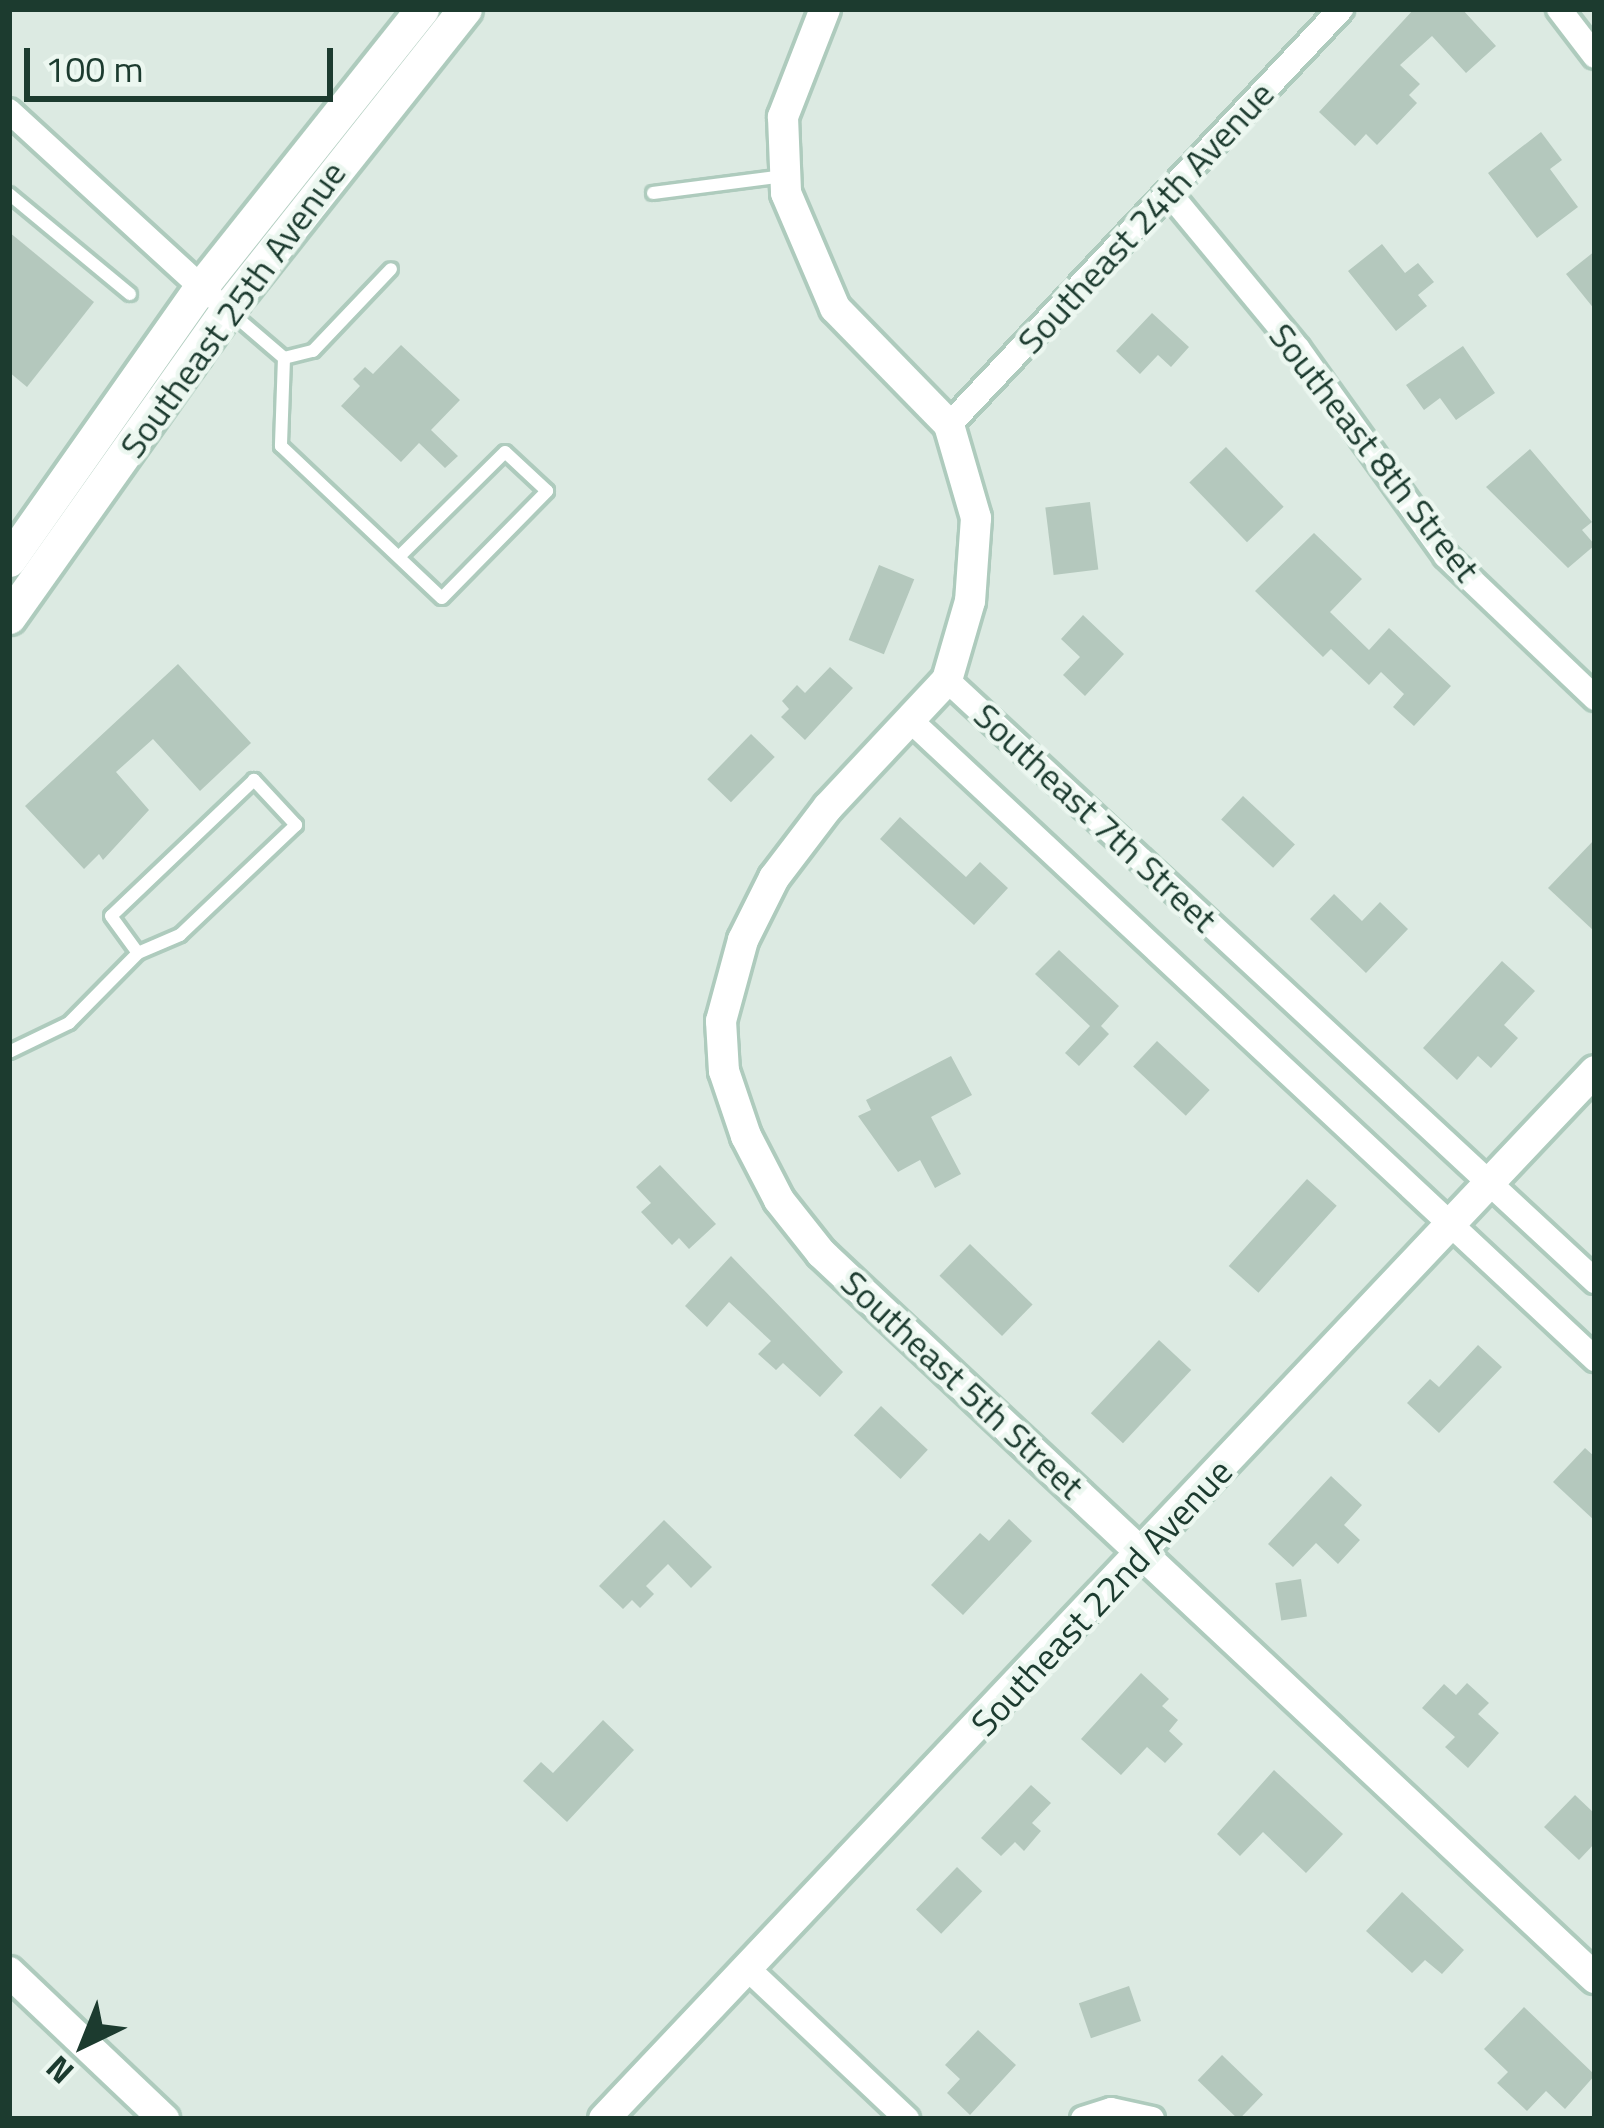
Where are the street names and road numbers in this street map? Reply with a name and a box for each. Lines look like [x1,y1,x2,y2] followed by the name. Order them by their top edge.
[1008,72,1282,362] street label: Southeast 24th Avenue
[110,152,354,466] street label: Southeast 25th Avenue
[1261,314,1489,590] street label: Southeast 8th Street
[966,693,1226,941] street label: Southeast 7th Street
[833,1260,1093,1508] street label: Southeast 5th Street
[962,1450,1240,1744] street label: Southeast 22nd Avenue

